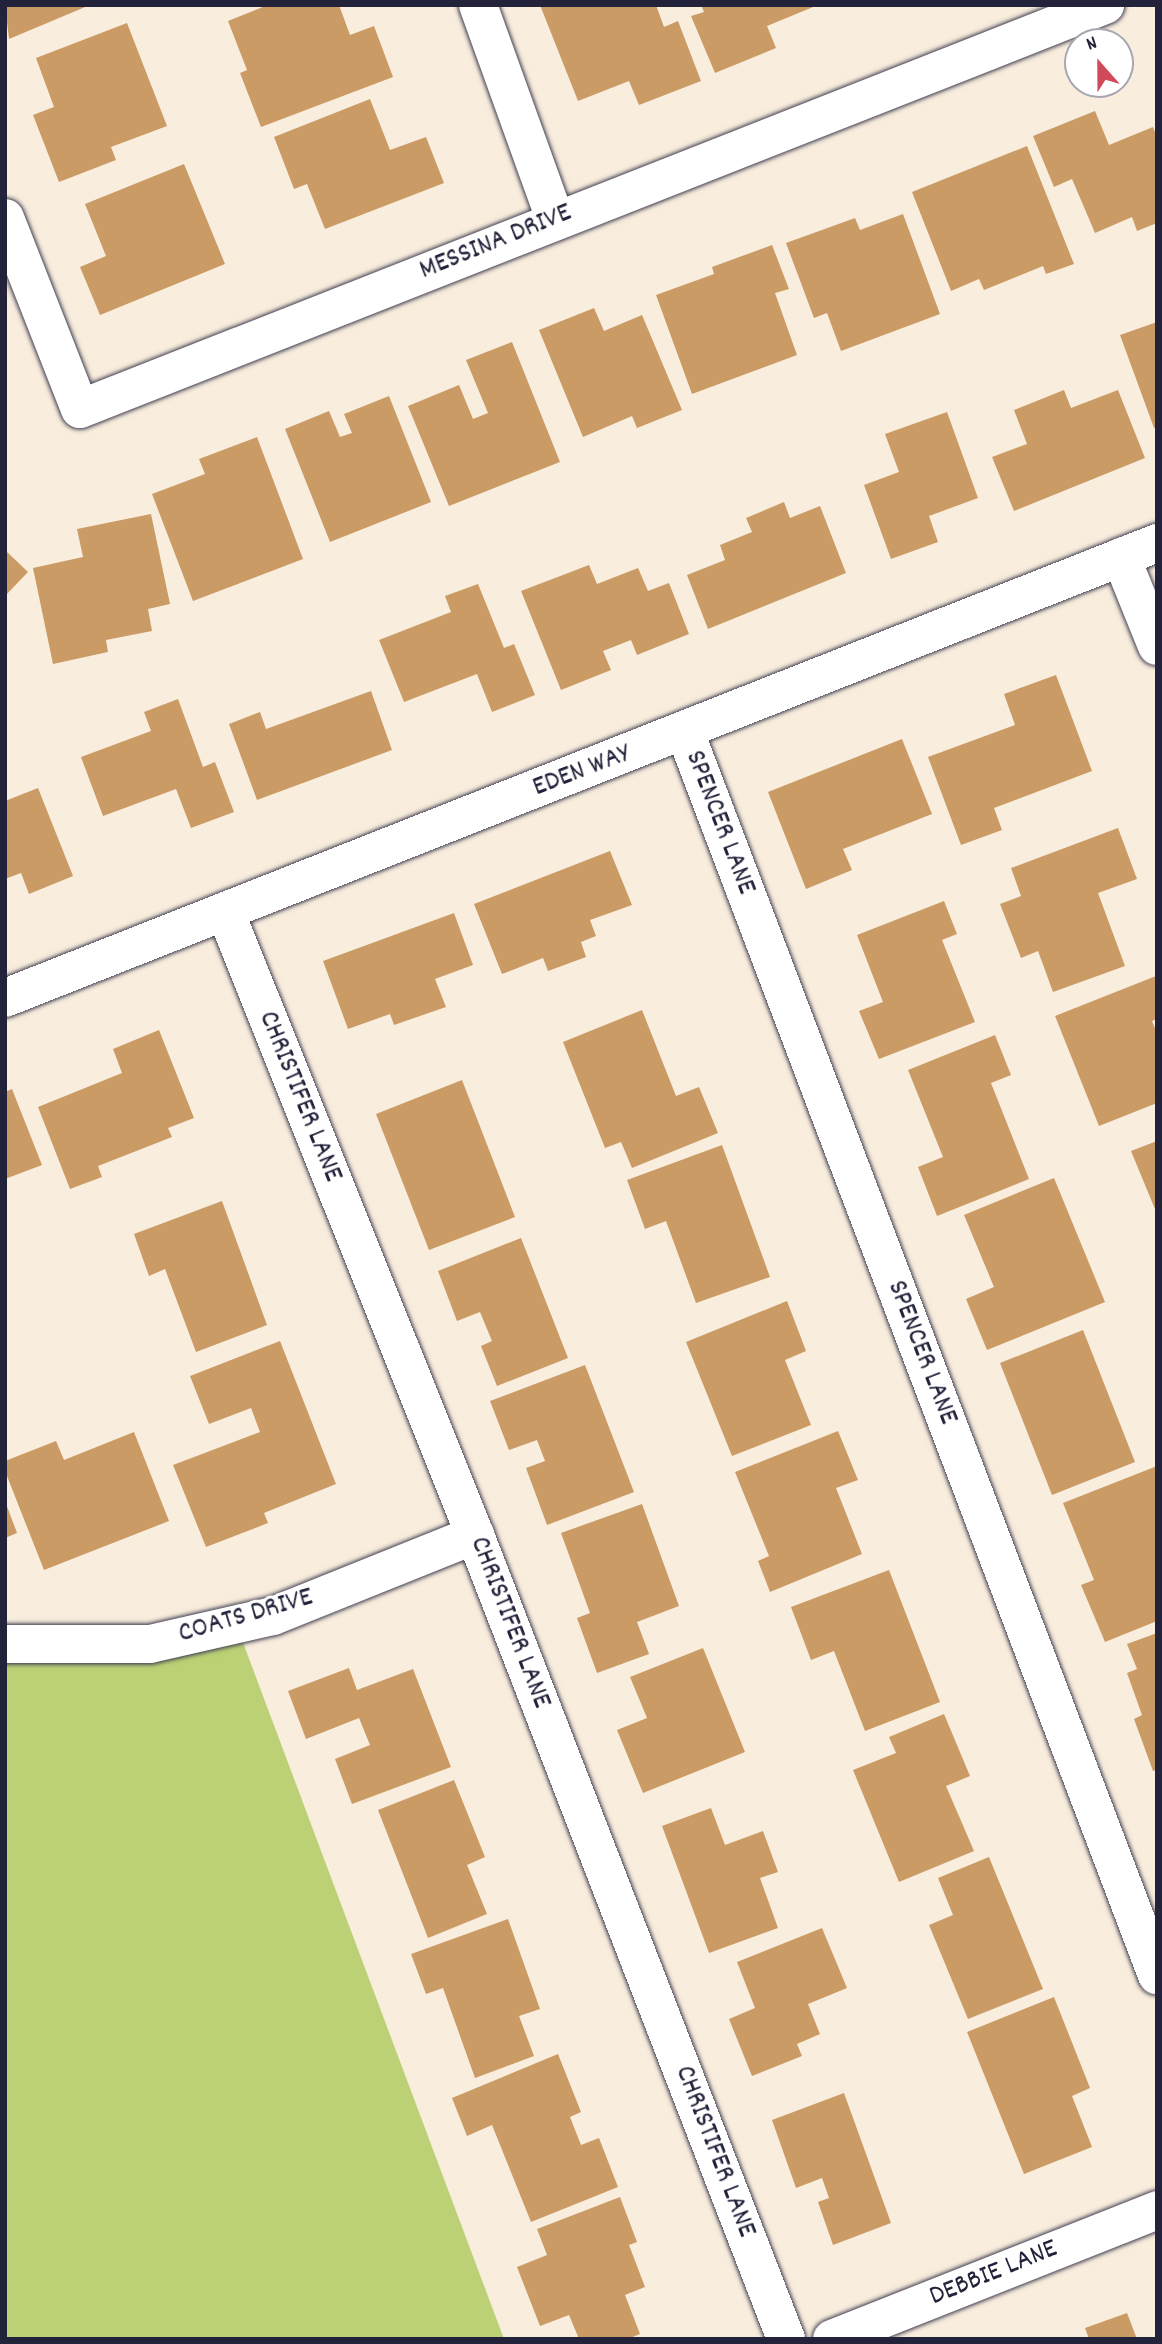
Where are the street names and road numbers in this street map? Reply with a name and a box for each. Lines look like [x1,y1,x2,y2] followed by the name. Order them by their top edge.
[415,197,577,289] street label: MESSINA DRIVE
[528,738,636,806] street label: EDEN WAY
[676,746,762,900] street label: SPENCER LANE
[249,1007,349,1187] street label: CHRISTIFER LANE
[878,1276,964,1430] street label: SPENCER LANE
[461,1532,557,1714] street label: CHRISTIFER LANE
[175,1582,317,1652] street label: COATS DRIVE
[666,2061,762,2243] street label: CHRISTIFER LANE
[925,2233,1063,2315] street label: DEBBIE LANE

